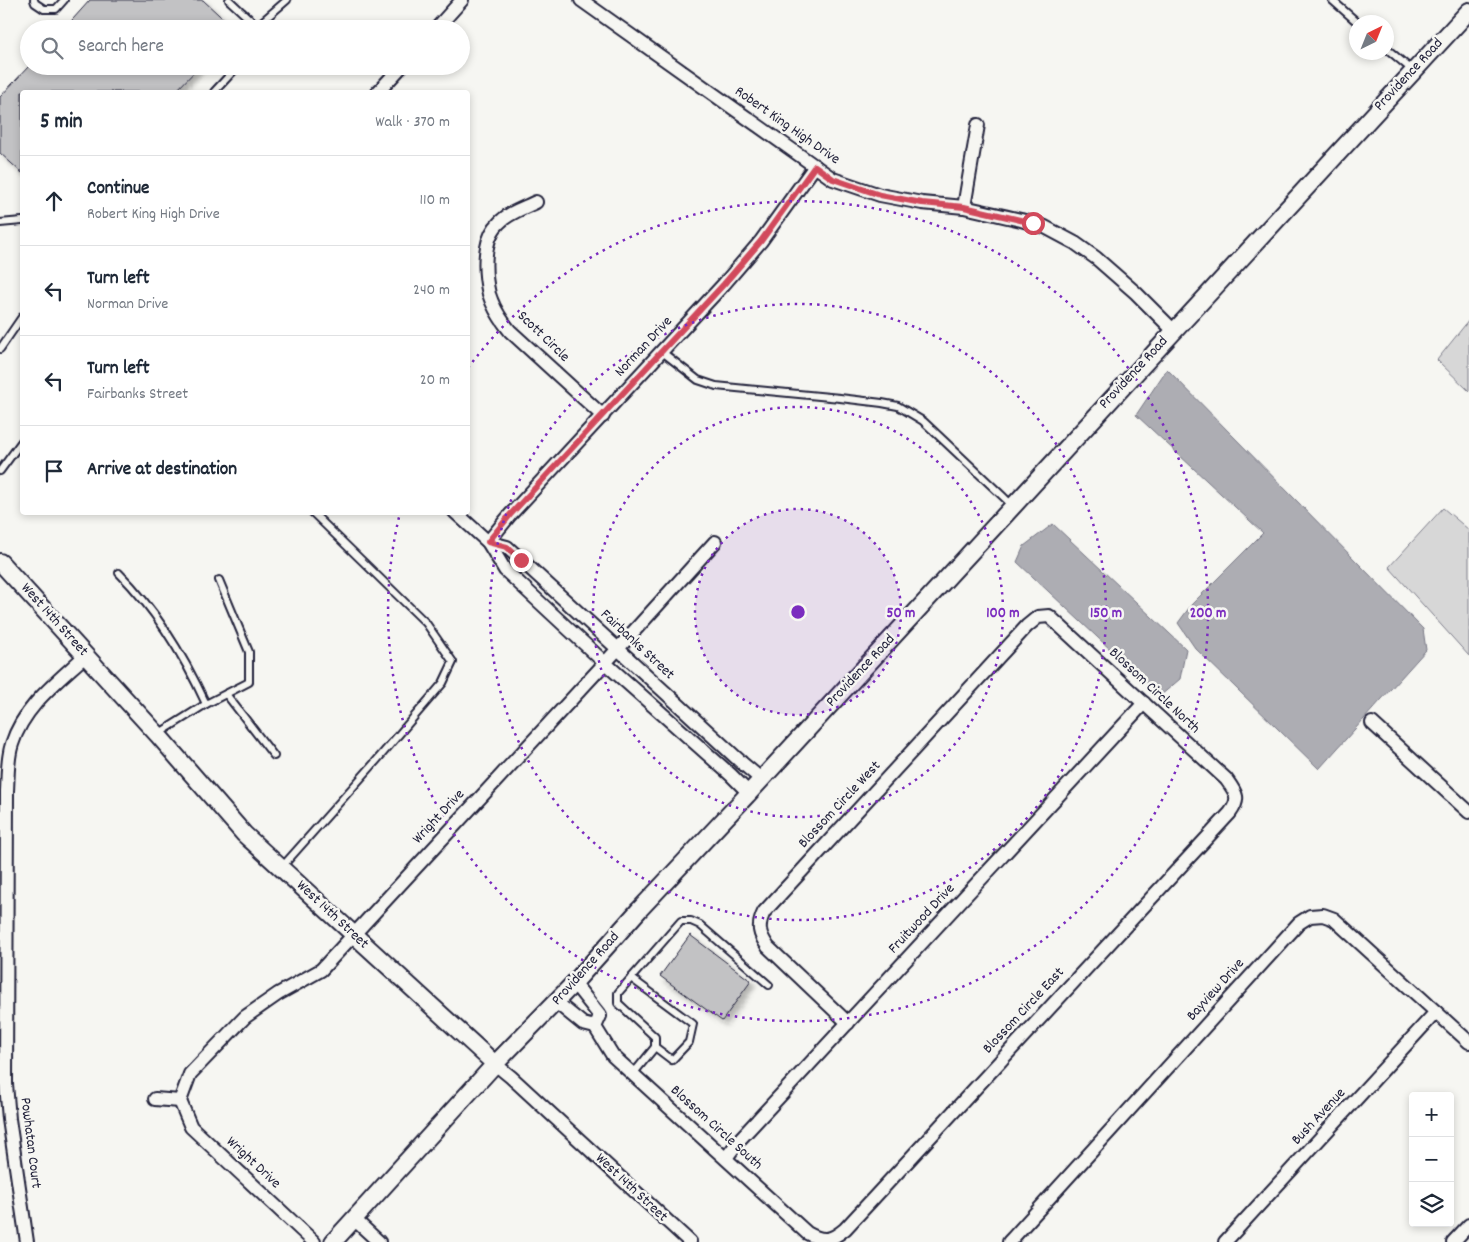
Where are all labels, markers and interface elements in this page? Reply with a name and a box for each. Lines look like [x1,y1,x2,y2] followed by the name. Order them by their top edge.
[1349,15,1394,60] north arrow
[20,20,470,75] search box
[38,34,66,62] icon: search
[78,34,164,61] text: Search here
[1369,34,1449,116] street label: Providence Road
[730,81,845,171] street label: Robert King High Drive
[40,108,83,138] text: 5 min
[375,111,450,134] text: Walk · 370 m
[87,176,149,203] text: Continue
[40,187,68,215] icon: ahead
[420,189,450,212] text: 110 m
[87,203,220,226] text: Robert King High Drive
[1022,212,1045,235] route start
[87,266,150,293] text: Turn left
[40,277,68,305] icon: left
[413,279,450,302] text: 240 m
[87,293,168,316] text: Norman Drive
[512,306,575,368] street label: Scott Circle
[610,311,678,382] street label: Norman Drive
[1094,332,1174,414] street label: Providence Road
[87,356,150,383] text: Turn left
[40,367,68,395] icon: left
[420,369,450,392] text: 20 m
[87,383,188,406] text: Fairbanks Street
[40,457,68,485] icon: arrive
[87,457,237,484] text: Arrive at destination
[510,549,533,572] route end
[15,578,93,662] street label: West 14th Street
[789,603,807,621] centre of rings
[887,603,915,625] text: 50 m
[986,603,1020,625] text: 100 m
[1090,603,1122,625] text: 150 m
[1190,603,1226,625] text: 200 m
[595,605,680,686] street label: Fairbanks Street
[821,630,901,712] street label: Providence Road
[1103,643,1205,739] street label: Blossom Circle North
[793,756,887,854] street label: Blossom Circle West
[408,784,471,849] street label: Wright Drive
[291,875,374,955] street label: West 14th Street
[883,879,961,959] street label: Fruitwood Drive
[547,927,625,1011] street label: Providence Road
[1182,953,1250,1026] street label: Bayview Drive
[978,962,1070,1059] street label: Blossom Circle East
[665,1080,767,1176] street label: Blossom Circle South
[1287,1083,1352,1151] street label: Bush Avenue
[1409,1092,1454,1227] map controls
[1409,1092,1454,1137] button: +
[13,1096,47,1190] street label: Powhatan Court
[221,1132,286,1195] street label: Wright Drive
[1409,1137,1454,1182] button: −
[590,1148,673,1228] street label: West 14th Street
[1409,1182,1454,1227] button: layers

